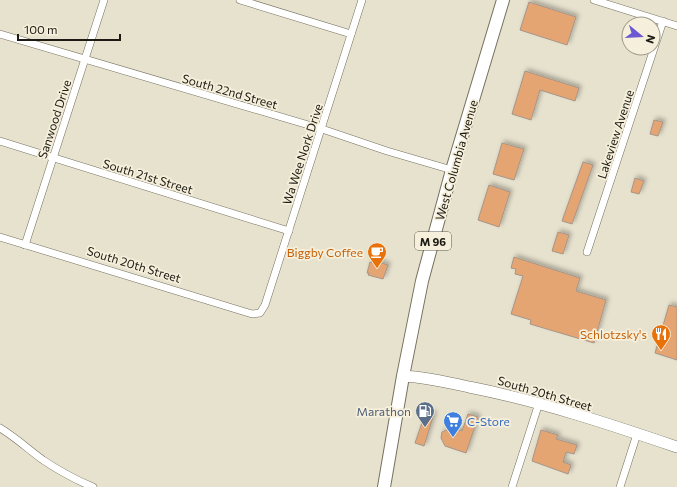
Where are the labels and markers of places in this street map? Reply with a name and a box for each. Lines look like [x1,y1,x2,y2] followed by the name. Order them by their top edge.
[366,241,388,269] cafe icon: Biggby Coffee
[287,245,363,259] place label: Biggby Coffee
[650,323,672,351] restaurant icon: Schlotzsky's
[580,327,647,341] place label: Schlotzsky's
[414,400,436,428] fuel station icon: Marathon
[357,404,411,418] place label: Marathon
[442,410,464,438] supermarket icon: C-Store
[467,414,510,428] place label: C-Store

